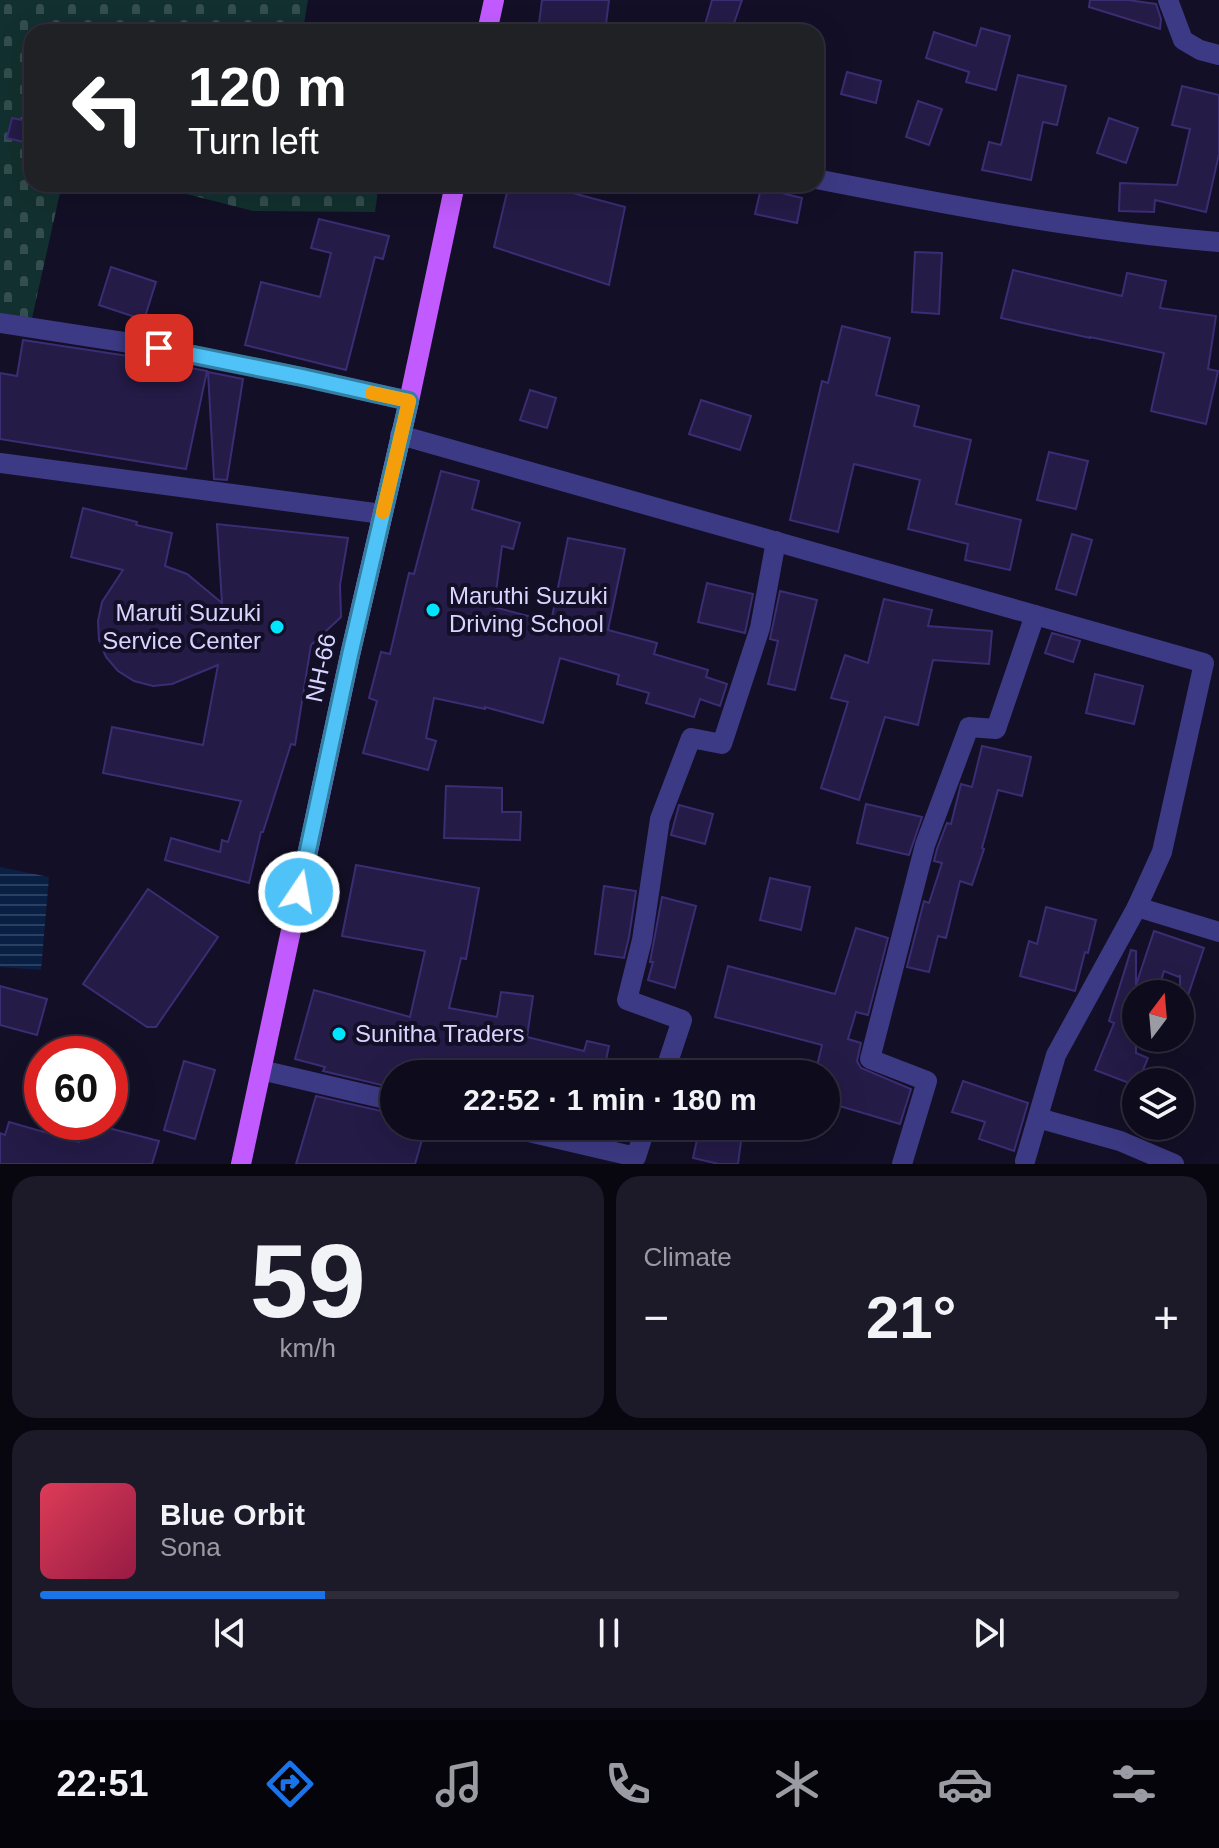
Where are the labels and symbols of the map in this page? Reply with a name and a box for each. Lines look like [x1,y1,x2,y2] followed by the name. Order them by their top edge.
[125,314,193,382] pin
[449,582,608,637] place label: Maruthi Suzuki Driving School
[102,599,261,654] place label: Maruti Suzuki Service Center
[424,601,442,619] marker: Maruthi Suzuki Driving School
[268,618,286,636] marker: Maruti Suzuki Service Center
[300,631,341,705] street label: NH-66
[257,850,341,934] position arrow
[1122,980,1194,1052] north arrow
[355,1020,524,1047] place label: Sunitha Traders
[330,1025,348,1043] marker: Sunitha Traders
[24,1036,128,1140] speed limit sign: 60

